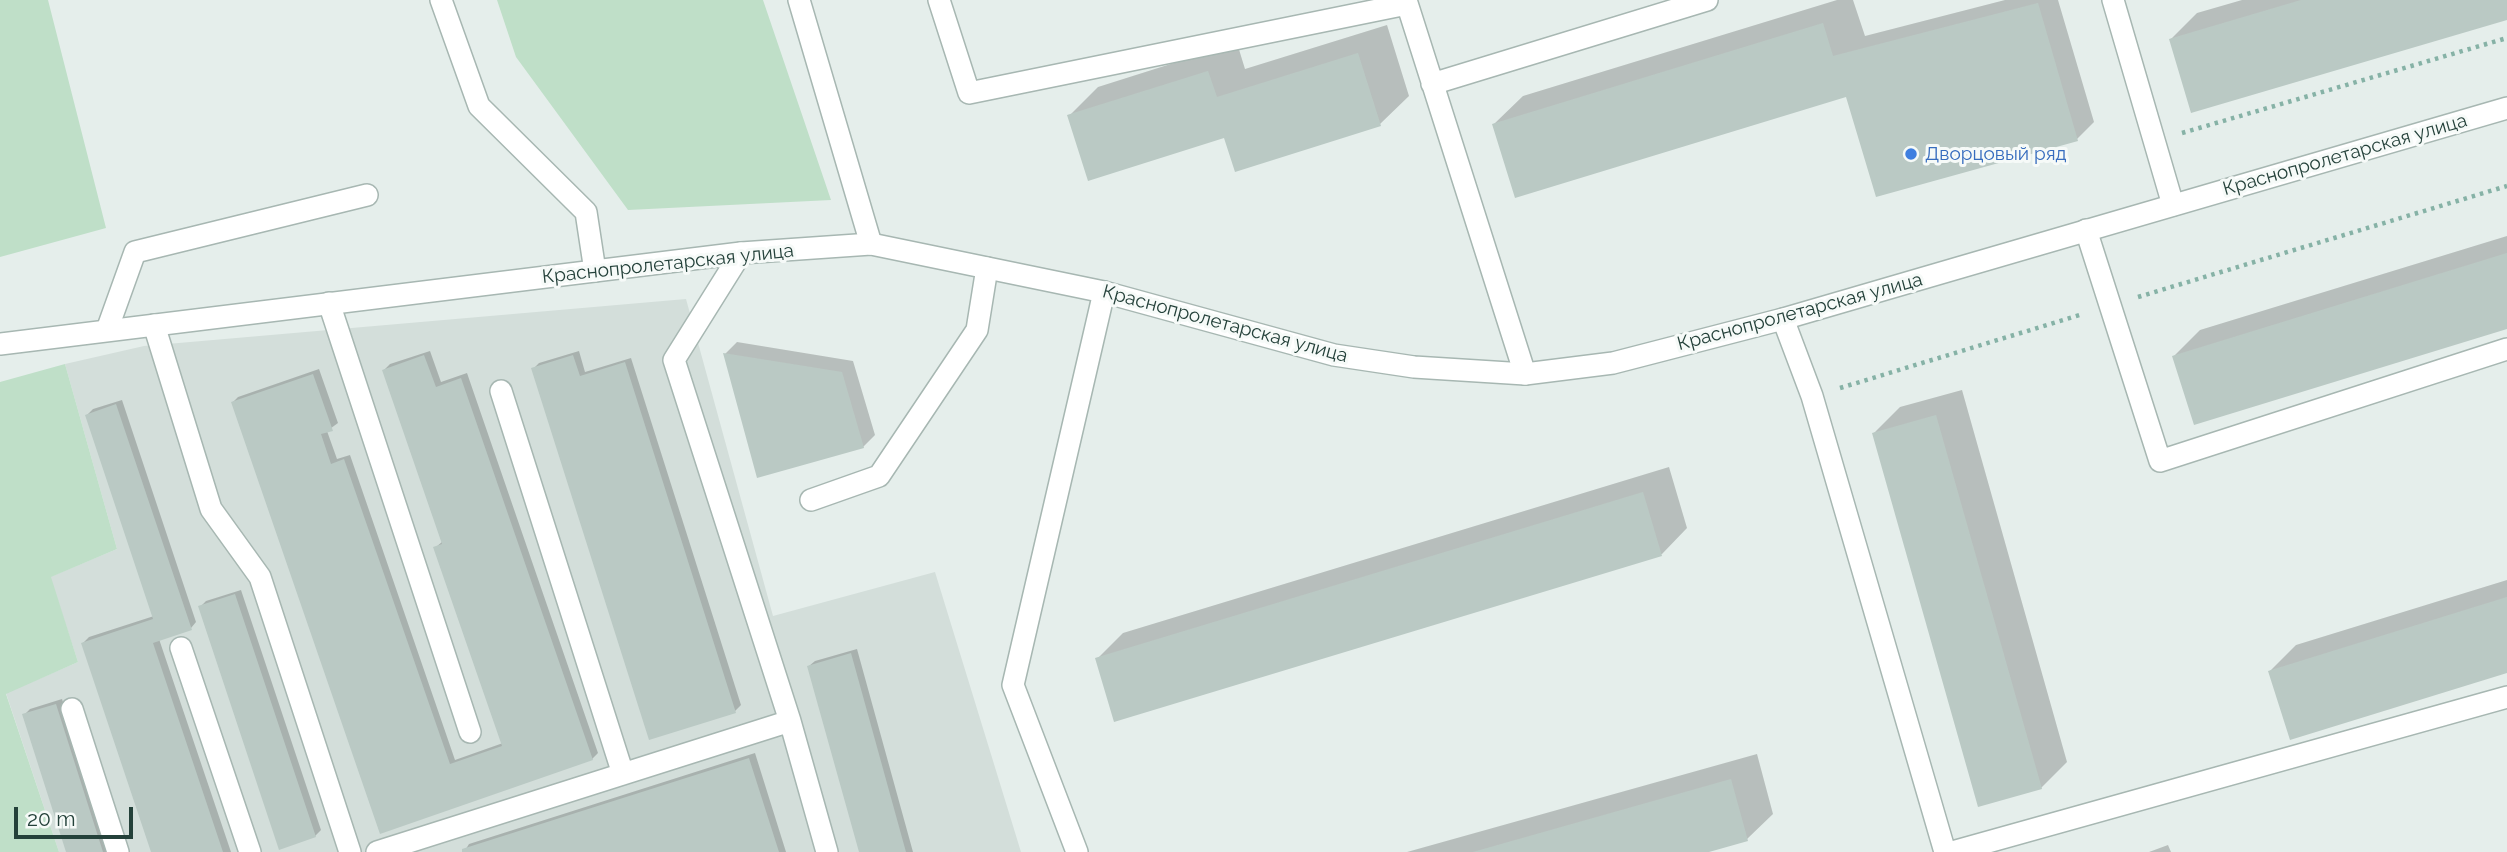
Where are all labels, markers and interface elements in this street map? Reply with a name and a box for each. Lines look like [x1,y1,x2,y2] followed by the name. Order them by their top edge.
[2220,109,2470,201] street label: Краснопролетарская улица
[1925,143,2066,165] place label: Дворцовый ряд
[1903,146,1919,162] marker: Дворцовый ряд
[541,239,795,289] street label: Краснопролетарская улица
[1675,268,1925,356] street label: Краснопролетарская улица
[1100,280,1350,368] street label: Краснопролетарская улица
[18,792,136,836] scale bar
[27,806,75,831] text: 20 m

